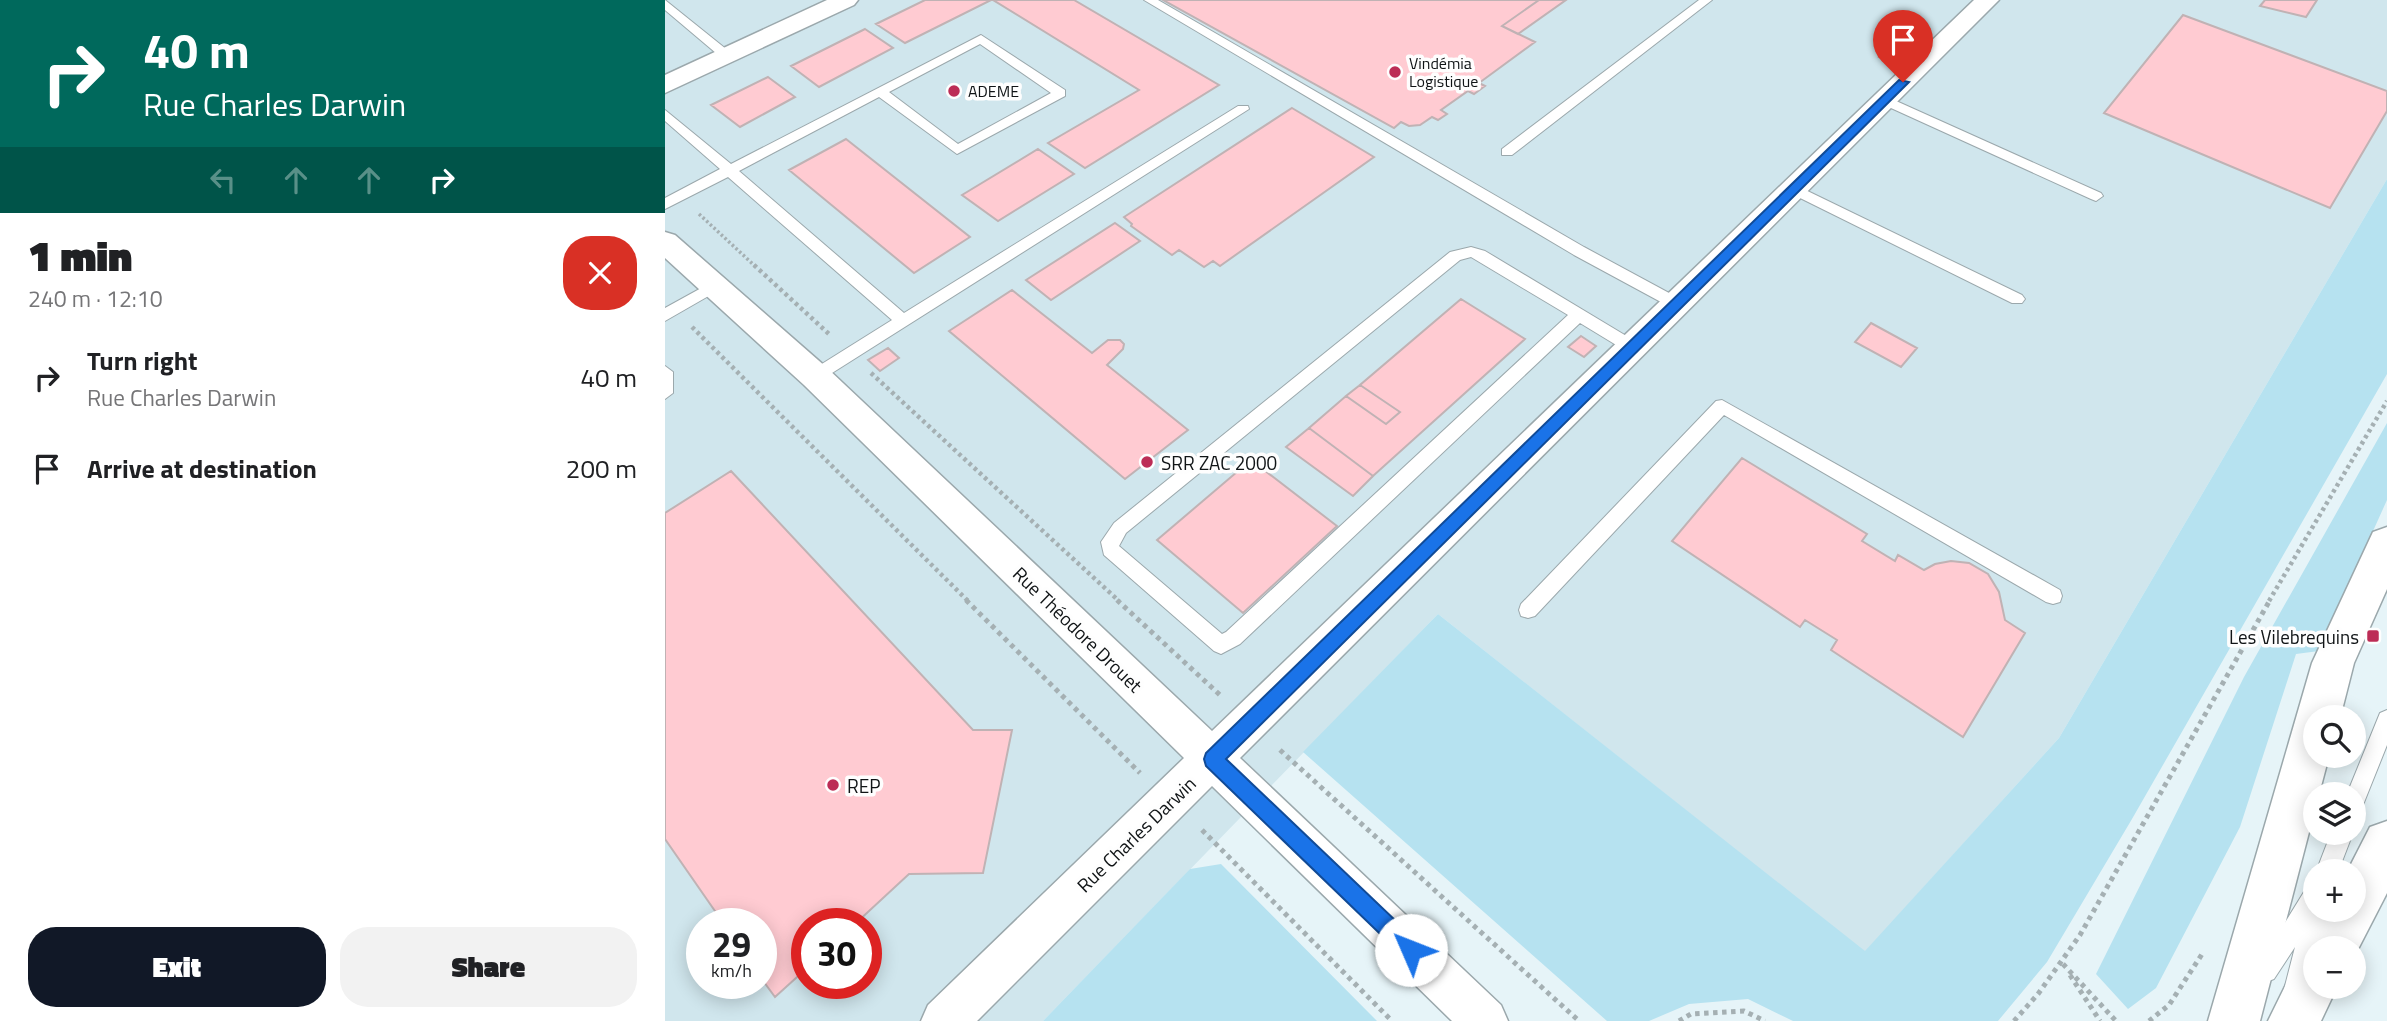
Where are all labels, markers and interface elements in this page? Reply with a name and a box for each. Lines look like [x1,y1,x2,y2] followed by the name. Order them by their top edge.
[1873,10,1933,82] pin
[143,12,250,87] text: 40 m
[1884,21,1922,59] icon: arrive
[28,28,119,119] icon: right
[1409,51,1478,93] place label: Vindémia Logistique
[1387,64,1403,80] marker: Vindémia Logistique
[968,79,1019,103] place label: ADEME
[143,80,406,128] text: Rue Charles Darwin
[946,83,962,99] marker: ADEME
[204,161,242,199] icon: left
[277,161,315,199] icon: ahead
[350,161,388,199] icon: ahead
[423,161,461,199] icon: right
[28,223,132,287] text: 1 min
[563,236,637,310] button: close
[28,281,163,316] text: 240 m · 12:10
[87,341,198,380] text: Turn right
[580,358,637,397] text: 40 m
[28,359,66,397] icon: right
[87,380,276,415] text: Rue Charles Darwin
[1161,448,1277,477] place label: SRR ZAC 2000
[87,449,317,488] text: Arrive at destination
[566,449,637,488] text: 200 m
[28,450,66,488] icon: arrive
[1139,454,1155,470] marker: SRR ZAC 2000
[1007,559,1150,699] street label: Rue Théodore Drouet
[2229,622,2359,651] place label: Les Vilebrequins
[2365,628,2381,644] marker: Les Vilebrequins
[2303,705,2366,999] map controls
[2303,705,2366,768] button: search
[1070,769,1202,899] street label: Rue Charles Darwin
[847,771,880,800] place label: REP
[825,777,841,793] marker: REP
[2303,782,2366,845] button: layers
[2303,859,2366,922] button: +
[791,908,882,999] speed limit sign: 30
[1374,913,1448,987] position arrow
[712,917,751,971] text: 29
[28,927,326,1007] button: Exit
[340,927,637,1007] button: Share
[2303,936,2366,999] button: −
[711,957,752,984] text: km/h

